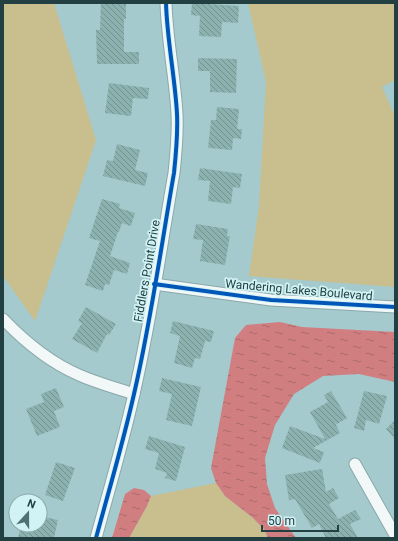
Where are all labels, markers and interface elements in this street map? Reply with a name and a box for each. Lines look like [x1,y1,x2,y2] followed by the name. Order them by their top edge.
[131,219,163,323] street label: Fiddlers Point Drive
[225,277,373,303] street label: Wandering Lakes Boulevard
[8,493,48,533] north arrow
[25,497,38,512] text: N
[262,507,338,533] scale bar
[268,514,295,528] text: 50 m

